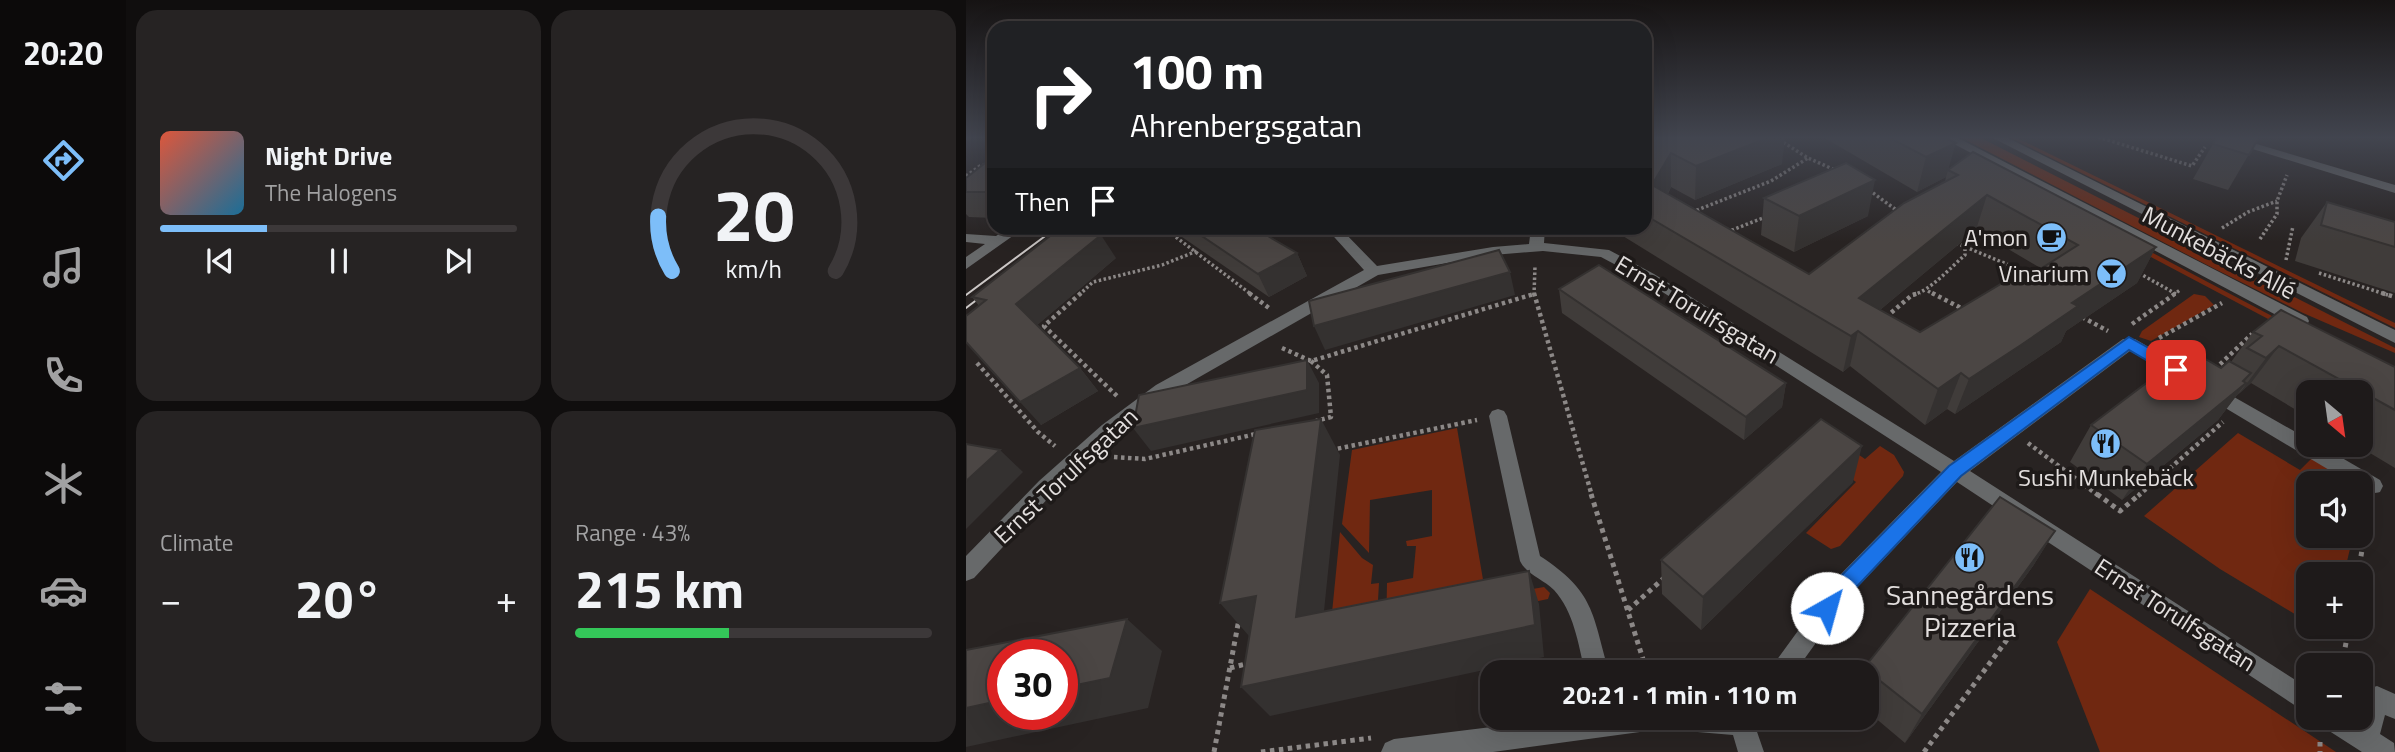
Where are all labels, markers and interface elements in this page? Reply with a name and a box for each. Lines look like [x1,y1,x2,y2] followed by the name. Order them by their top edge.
[23,29,103,77] text: 20:20
[1130,33,1264,108] text: 100 m
[1015,49,1106,140] icon: right
[1130,101,1362,149] text: Ahrenbergsgatan
[39,136,88,185] icon: directions
[265,136,392,175] text: Night Drive
[713,160,794,270] text: 20
[265,175,397,210] text: The Halogens
[1015,182,1070,221] text: Then
[1084,182,1122,220] icon: arrive
[2136,196,2303,308] street label: Munkebäcks Allé
[1964,219,2028,255] place label: A'mon
[2034,221,2068,255] cafe icon: A'mon
[201,242,239,280] icon: previous
[320,242,358,280] icon: pause
[439,242,477,280] icon: next
[39,243,88,292] icon: music
[1609,246,1786,372] street label: Ernst Torulfsgatan
[725,250,782,288] text: km/h
[1998,255,2089,291] place label: Vinarium
[2095,257,2129,291] bar icon: Vinarium
[2146,340,2206,400] pin
[39,351,88,400] icon: phone
[2157,351,2195,389] icon: arrive
[2296,380,2373,457] north arrow
[2296,380,2373,730] map controls
[985,399,1146,552] street label: Ernst Torulfsgatan
[2089,427,2123,461] restaurant icon: Sushi Munkebäck
[39,459,88,508] icon: climate
[2018,459,2195,495] place label: Sushi Munkebäck
[2296,471,2373,548] button: sound
[575,515,690,550] text: Range · 43%
[160,525,233,560] text: Climate
[1953,541,1987,575] restaurant icon: Sannegårdens Pizzeria
[2088,548,2263,680] street label: Ernst Torulfsgatan
[575,549,744,628] text: 215 km
[295,559,382,638] text: 20°
[2296,562,2373,639] button: +
[39,566,88,615] icon: car
[160,570,181,628] text: −
[496,570,517,628] text: +
[1790,571,1864,645] position arrow
[1886,573,2054,648] place label: Sannegårdens Pizzeria
[987,639,1078,730] speed limit sign: 30
[2296,653,2373,730] button: −
[39,674,88,723] icon: filters
[1562,675,1797,714] text: 20:21 · 1 min · 110 m

